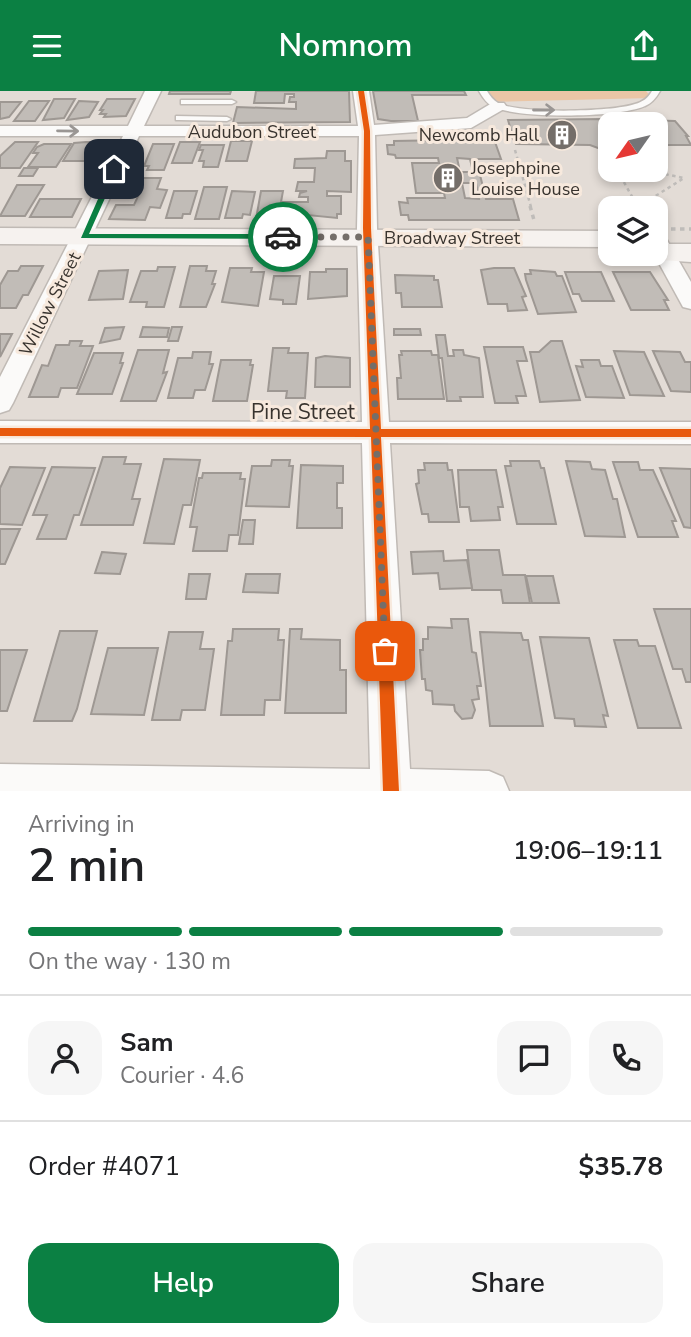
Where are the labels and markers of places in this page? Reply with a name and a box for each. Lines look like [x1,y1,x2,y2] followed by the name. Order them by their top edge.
[545,118,579,152] building icon: Newcomb Hall
[419,123,540,147] place label: Newcomb Hall
[84,139,144,199] pin
[470,156,580,201] place label: Josephpine Louise House
[431,161,465,195] building icon: Josephpine Louise House
[355,621,415,681] pin

